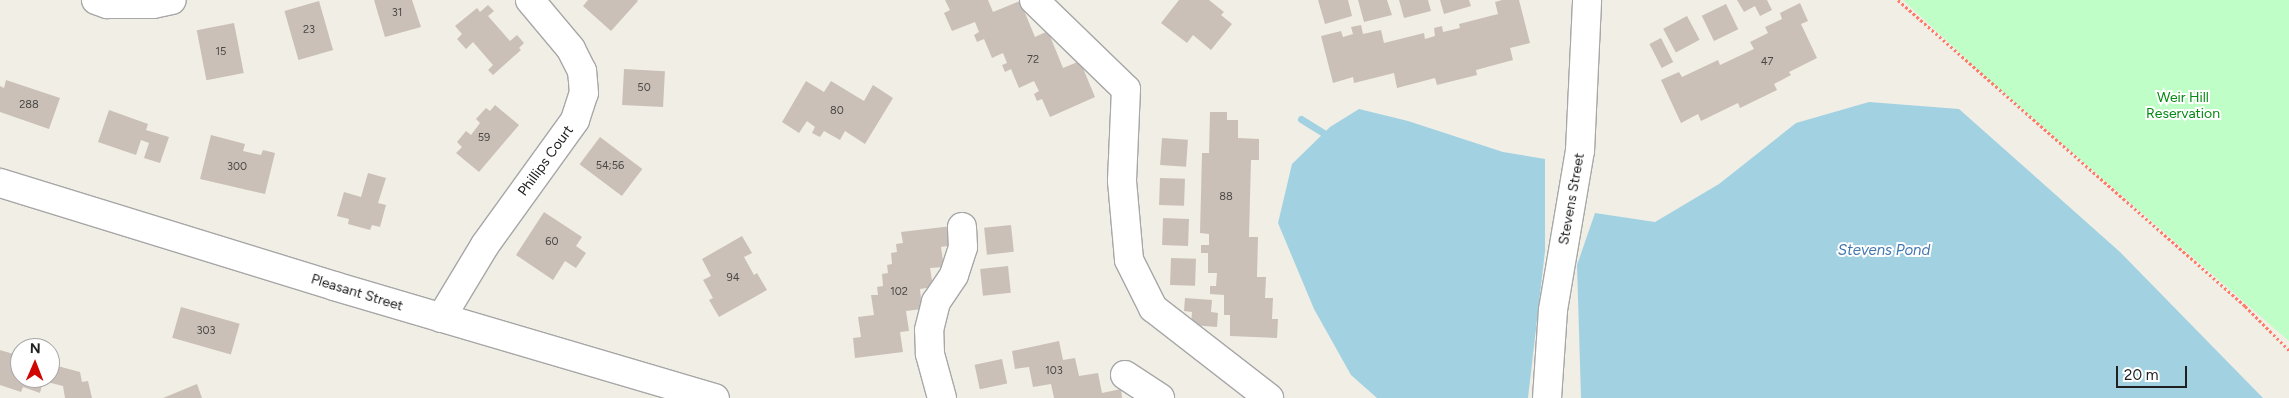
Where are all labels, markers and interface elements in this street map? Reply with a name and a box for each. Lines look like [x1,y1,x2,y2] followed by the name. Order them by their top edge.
[392,6,402,20] house number: 31
[303,23,315,37] house number: 23
[216,45,226,59] house number: 15
[1027,53,1039,67] house number: 72
[1761,55,1773,69] house number: 47
[637,81,651,95] house number: 50
[2146,90,2220,122] park label: Weir Hill Reservation
[19,98,39,112] house number: 288
[830,104,844,118] house number: 80
[515,123,577,199] street label: Phillips Court
[478,131,490,145] house number: 59
[1556,152,1588,246] street label: Stevens Street
[596,159,624,173] house number: 54;56
[227,160,247,174] house number: 300
[1219,190,1233,204] house number: 88
[545,235,559,249] house number: 60
[1838,242,1930,260] water label: Stevens Pond
[309,271,405,315] street label: Pleasant Street
[726,271,740,285] house number: 94
[890,285,908,299] house number: 102
[196,324,216,338] house number: 303
[10,338,60,388] north arrow
[30,340,41,357] text: N
[2119,356,2190,388] scale bar
[1045,364,1063,378] house number: 103
[2124,366,2158,384] text: 20 m

